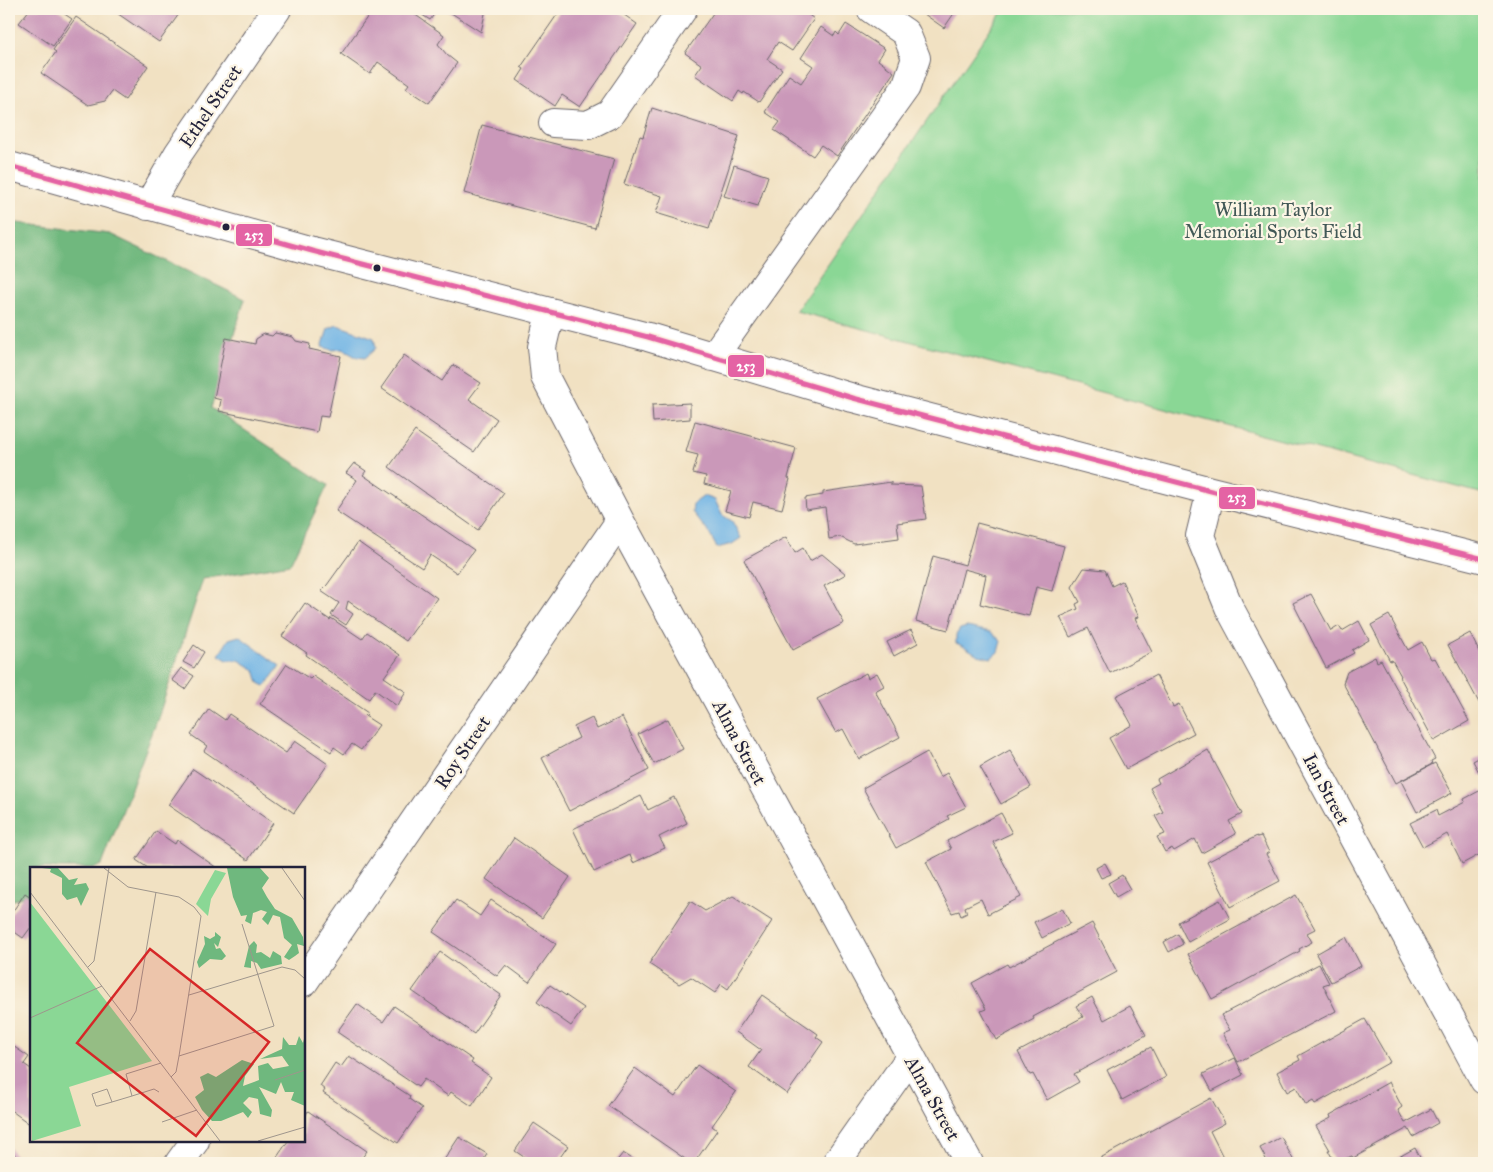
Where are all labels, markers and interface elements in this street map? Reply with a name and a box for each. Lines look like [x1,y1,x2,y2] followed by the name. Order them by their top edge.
[174,60,247,152] street label: Ethel Street
[1184,198,1362,243] park label: William Taylor Memorial Sports Field
[221,222,231,232] unlabelled marker
[235,223,273,247] line badge: 253
[245,227,264,245] text: 253
[372,263,382,273] unlabelled marker
[727,354,765,378] line badge: 253
[737,358,756,376] text: 253
[1218,486,1256,510] line badge: 253
[1228,489,1247,507] text: 253
[707,695,772,789] street label: Alma Street
[430,711,495,793] street label: Roy Street
[1298,750,1355,829] street label: Ian Street
[30,867,305,1142] inset map
[899,1051,965,1145] street label: Alma Street

